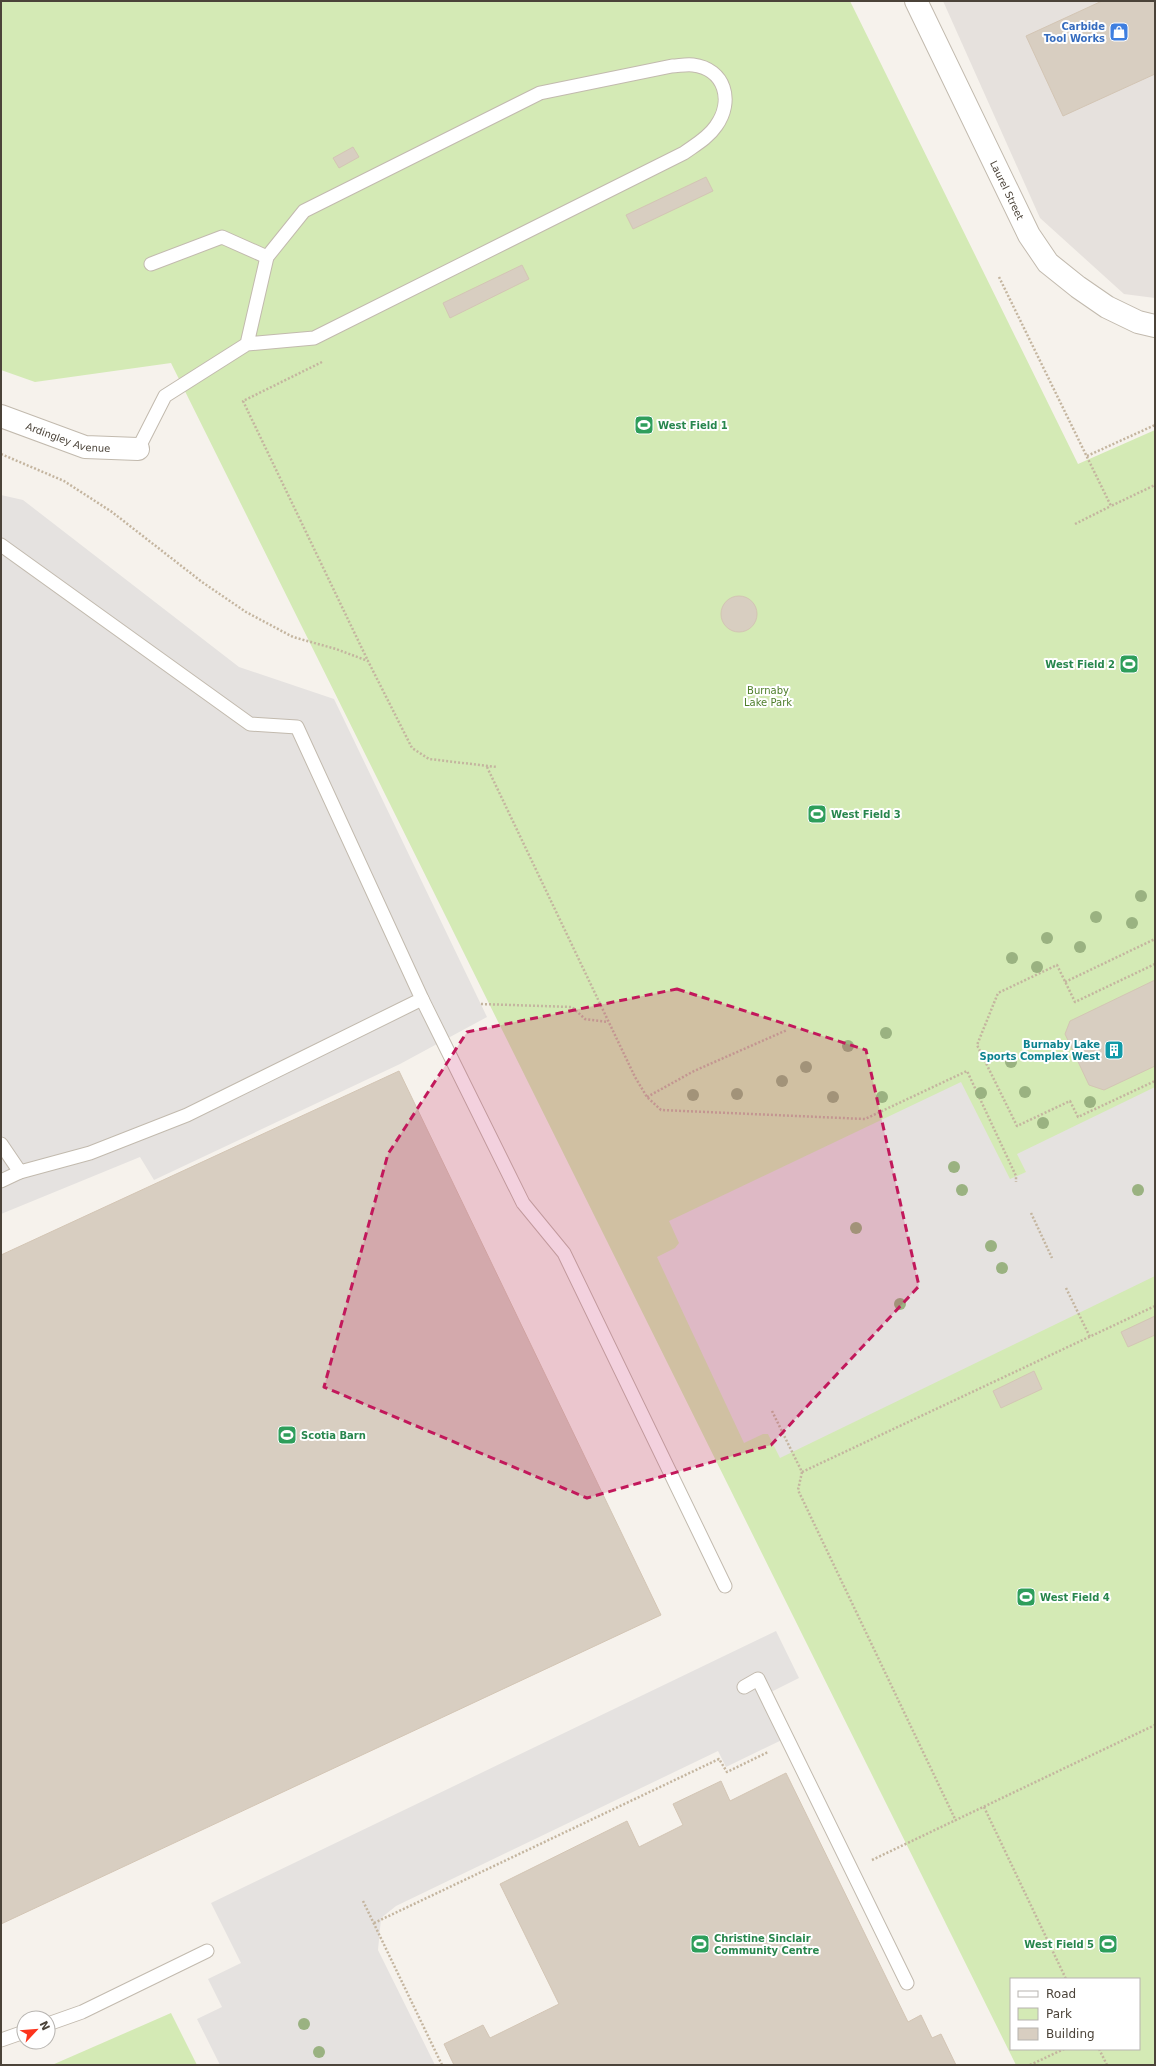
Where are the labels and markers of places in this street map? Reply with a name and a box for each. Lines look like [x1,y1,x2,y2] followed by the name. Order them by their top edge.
[1044,21,1105,44] place label: Carbide Tool Works
[1108,21,1130,43] shop icon: Carbide Tool Works
[633,414,655,436] sports icon: West Field 1
[658,420,728,431] place label: West Field 1
[1118,653,1140,675] sports icon: West Field 2
[1045,659,1115,670] place label: West Field 2
[806,803,828,825] sports icon: West Field 3
[831,809,901,820] place label: West Field 3
[980,1039,1100,1062] place label: Burnaby Lake Sports Complex West
[1103,1039,1125,1061] building icon: Burnaby Lake Sports Complex West
[276,1424,298,1446] sports icon: Scotia Barn
[301,1430,366,1441] place label: Scotia Barn
[1015,1586,1037,1608] sports icon: West Field 4
[1040,1592,1110,1603] place label: West Field 4
[689,1933,711,1955] sports icon: Christine Sinclair Community Centre
[714,1933,819,1956] place label: Christine Sinclair Community Centre
[1097,1933,1119,1955] sports icon: West Field 5
[1024,1939,1094,1950] place label: West Field 5

